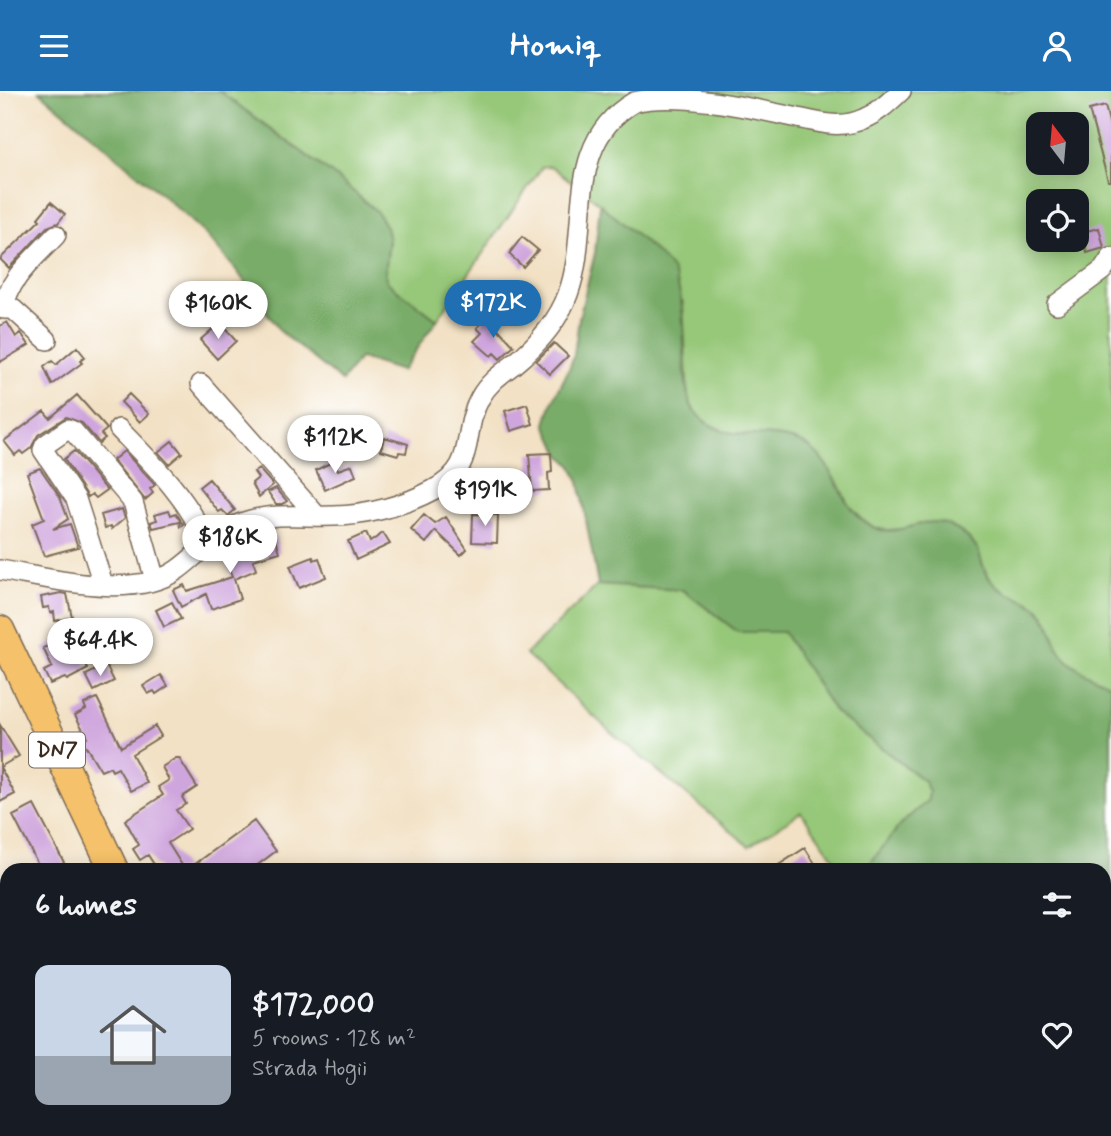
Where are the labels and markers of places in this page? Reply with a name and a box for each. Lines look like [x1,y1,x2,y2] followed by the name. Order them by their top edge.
[169,281,267,341] pin: $160K
[444,281,542,340] pin: $172K
[286,415,384,475] pin: $112K
[436,469,534,528] pin: $191K
[181,515,279,575] pin: $186K
[43,619,157,678] pin: $64.4K

